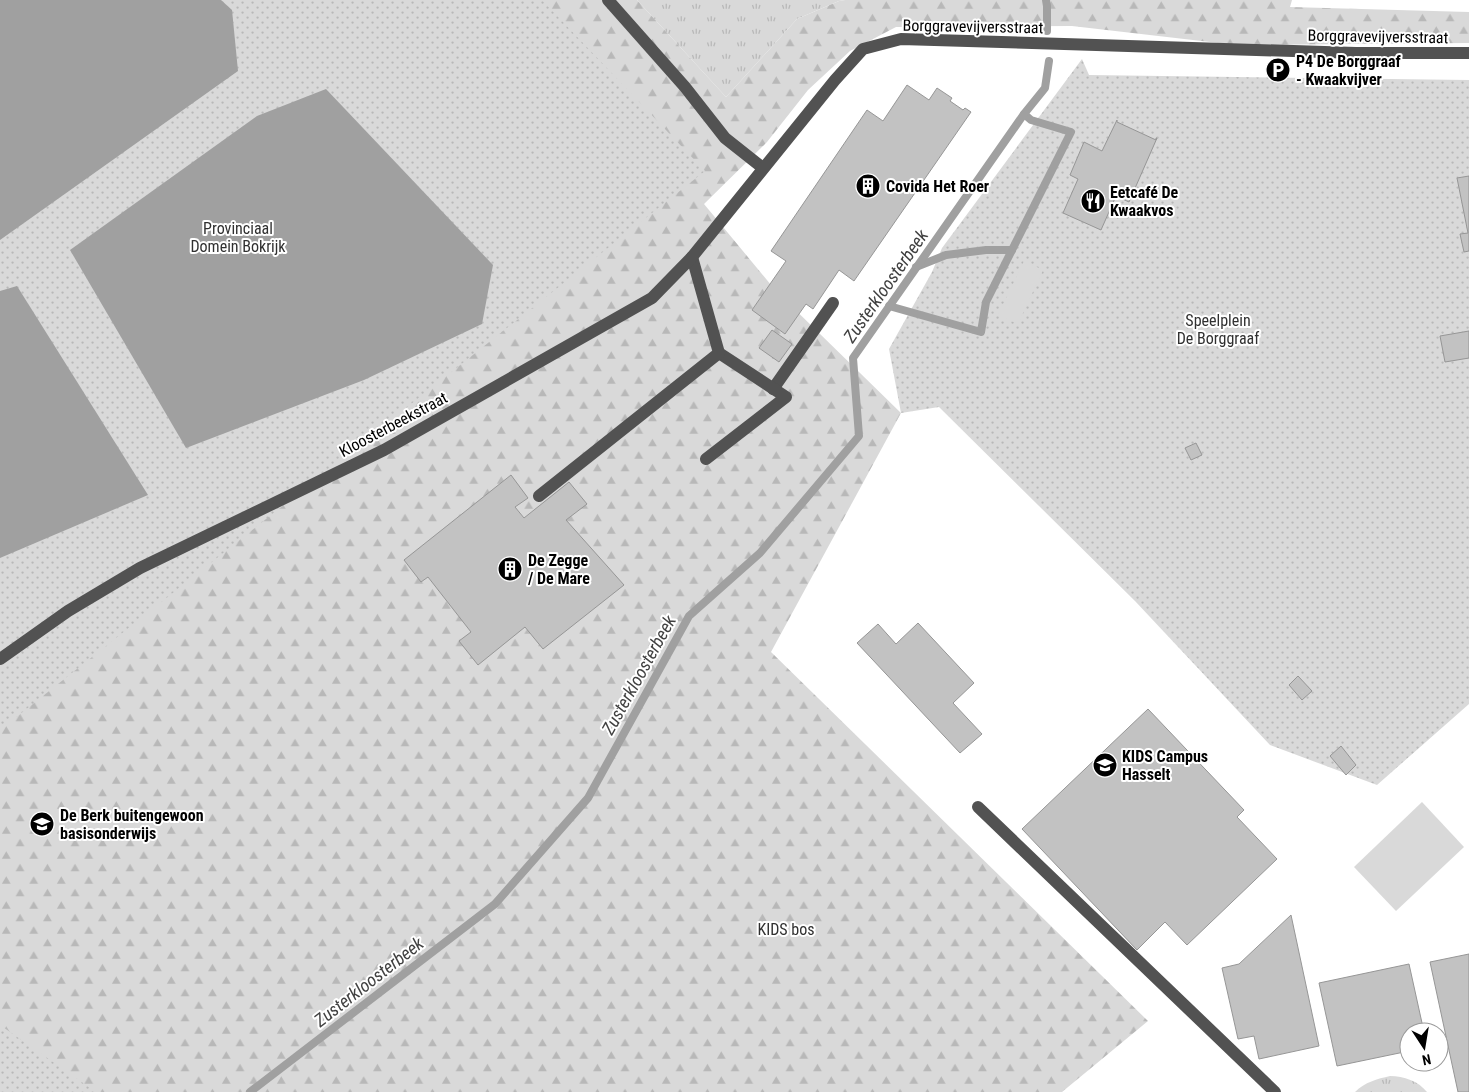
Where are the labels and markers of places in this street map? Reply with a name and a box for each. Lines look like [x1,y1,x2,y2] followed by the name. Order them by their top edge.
[1296,52,1402,89] place label: P4 De Borggraaf - Kwaakvijver
[1265,57,1291,83] parking icon: P4 De Borggraaf - Kwaakvijver
[855,173,881,199] building icon: Covida Het Roer
[886,177,989,196] place label: Covida Het Roer
[1110,183,1179,220] place label: Eetcafé De Kwaakvos
[1080,188,1106,214] restaurant icon: Eetcafé De Kwaakvos
[527,551,590,588] place label: De Zegge / De Mare
[497,556,523,582] building icon: De Zegge / De Mare
[1122,747,1208,784] place label: KIDS Campus Hasselt
[1092,752,1118,778] school or university icon: KIDS Campus Hasselt
[60,806,204,843] place label: De Berk buitengewoon basisonderwijs
[29,811,55,837] school or university icon: De Berk buitengewoon basisonderwijs

